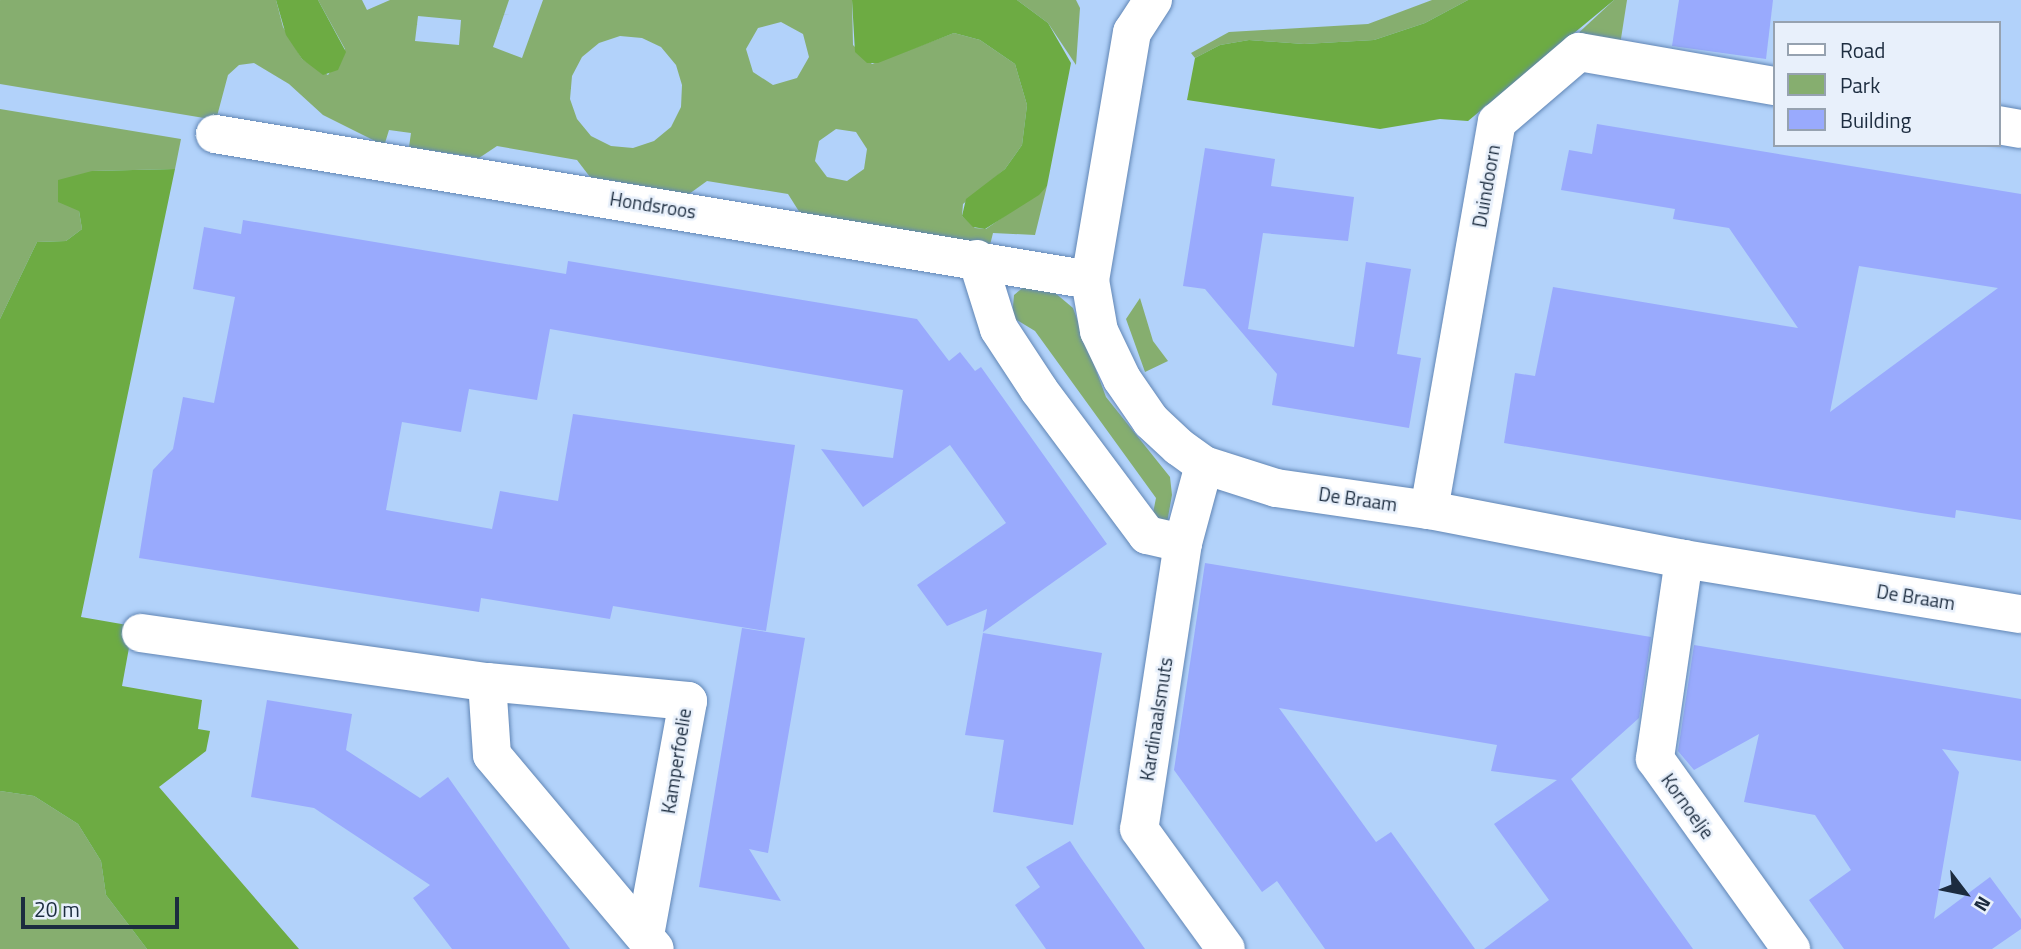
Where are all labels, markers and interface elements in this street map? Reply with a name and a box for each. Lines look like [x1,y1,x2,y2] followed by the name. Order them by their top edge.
[1772,21,2000,147] legend
[1840,34,1885,66] text: Road
[1840,69,1880,101] text: Park
[1840,104,1911,136] text: Building
[1468,143,1504,229] street label: Duindoorn
[608,187,698,223] street label: Hondsroos
[1317,482,1399,516] street label: De Braam
[1875,580,1957,614] street label: De Braam
[1135,656,1177,782] street label: Kardinaalsmuts
[656,707,696,815] street label: Kamperfoelie
[1657,769,1719,843] street label: Kornoelje
[1930,858,2000,928] north arrow
[24,883,182,927] scale bar
[1967,891,1999,918] text: N
[34,893,80,925] text: 20 m

